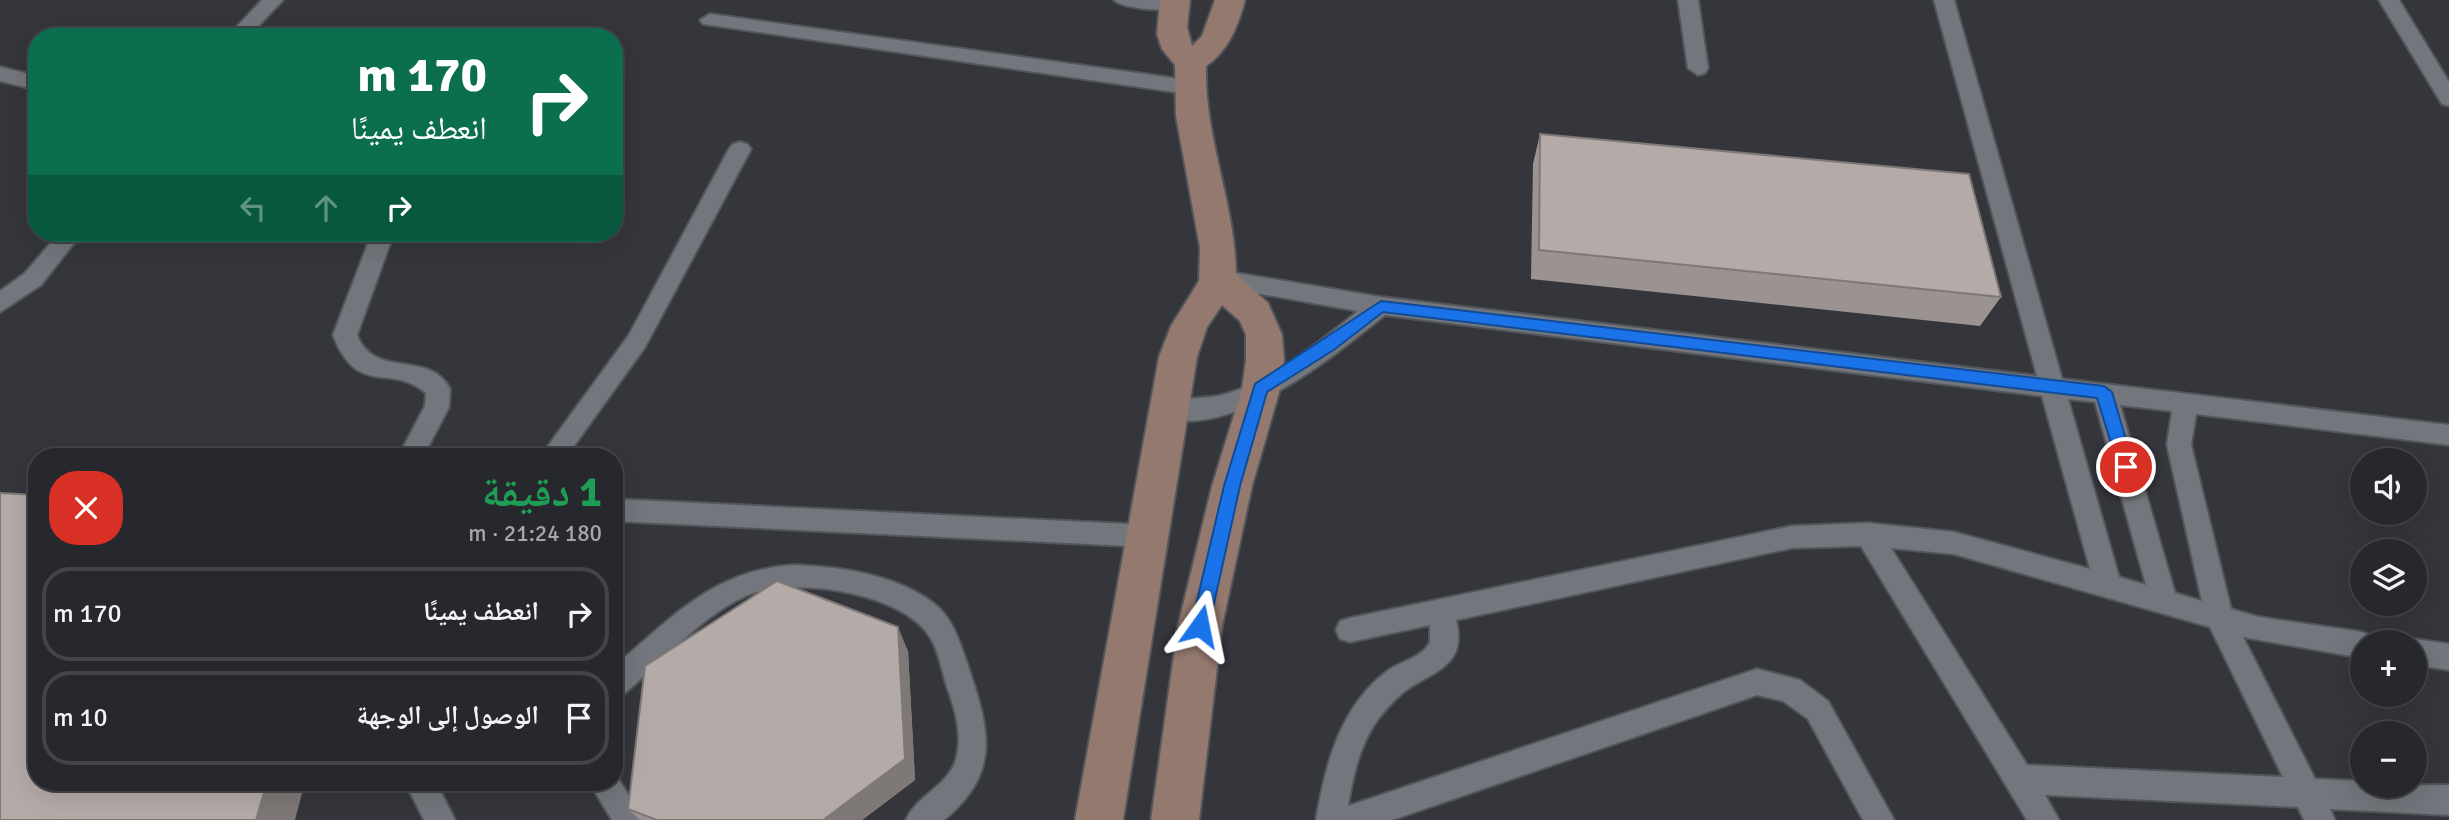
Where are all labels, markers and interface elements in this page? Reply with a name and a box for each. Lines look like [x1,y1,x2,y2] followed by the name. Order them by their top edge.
[357,45,487,105] text: 170 m
[511,56,602,147] icon: right
[351,109,487,148] text: انعطف يمينًا
[234,189,272,227] icon: left
[307,189,345,227] icon: ahead
[380,189,418,227] icon: right
[2096,437,2156,497] pin
[2107,448,2145,486] icon: arrive
[2350,448,2427,798] map controls
[2350,448,2427,525] button: sound
[482,467,602,518] text: 1 دقيقة
[49,471,123,545] button: close
[468,519,602,548] text: 180 m · 21:24
[2350,539,2427,616] button: layers
[1163,589,1237,663] position arrow
[560,595,598,633] icon: right
[423,596,539,628] text: انعطف يمينًا
[53,598,122,630] text: 170 m
[2350,630,2427,707] button: +
[560,699,598,737] icon: arrive
[357,700,539,732] text: الوصول إلى الوجهة
[53,702,108,734] text: 10 m
[2350,721,2427,798] button: −

